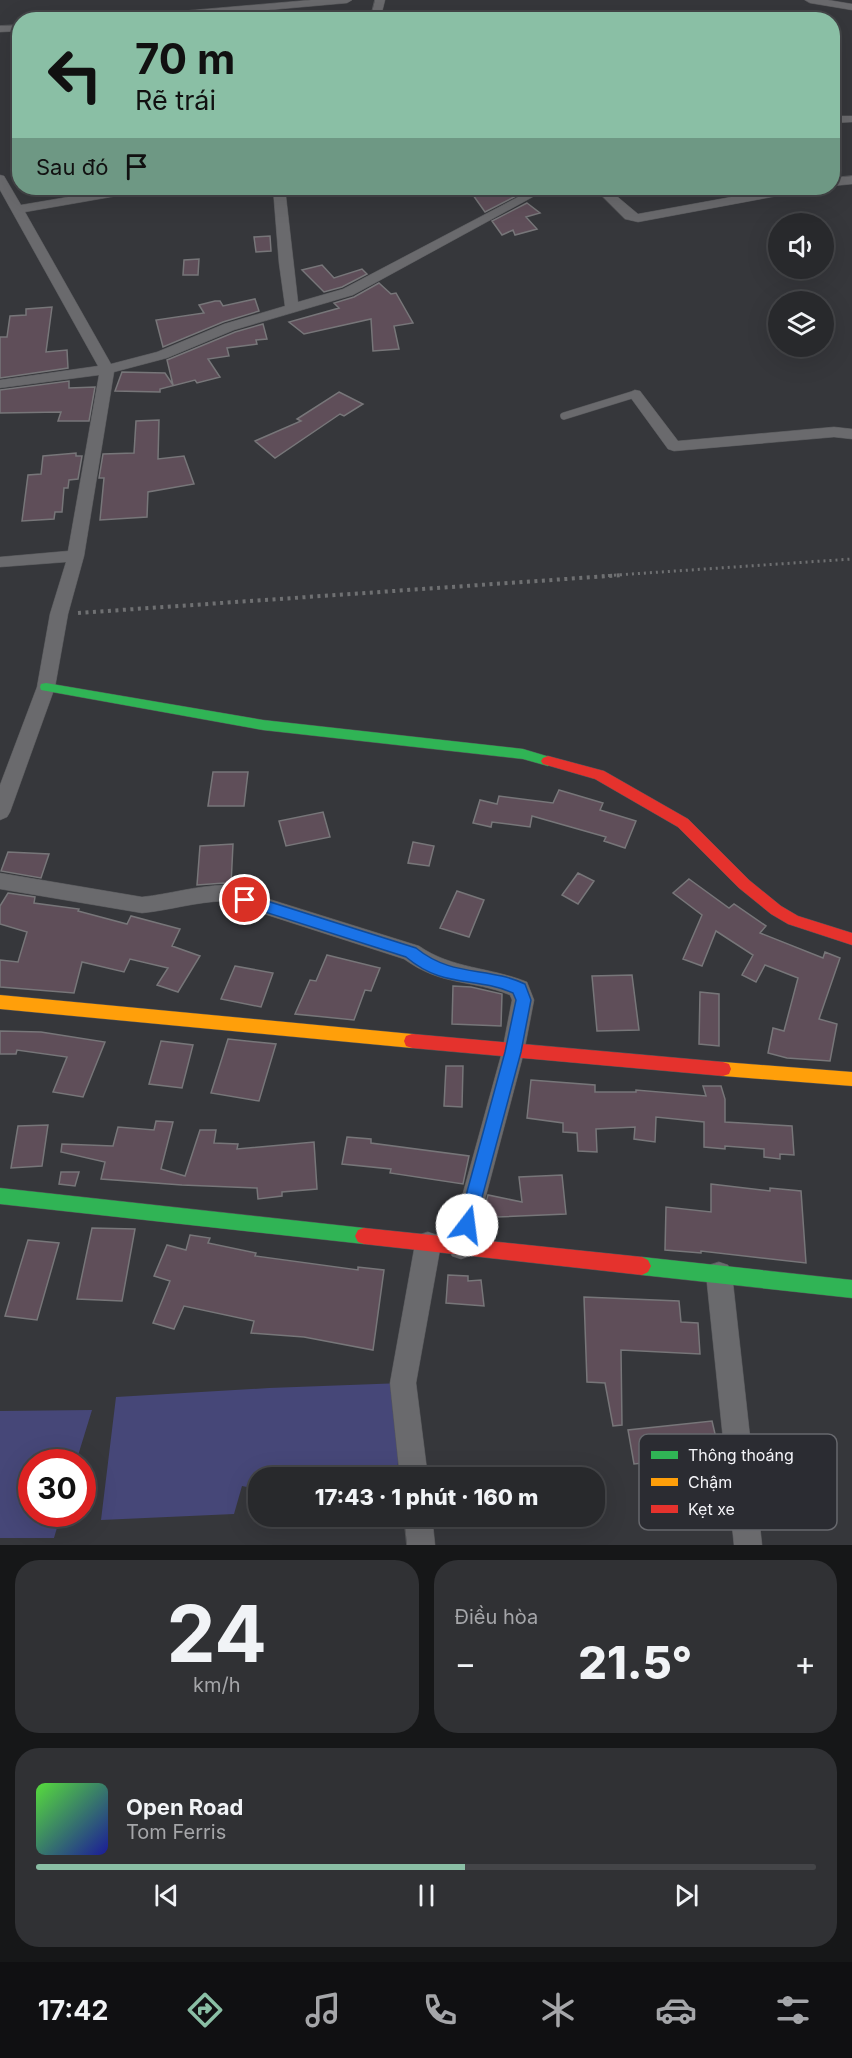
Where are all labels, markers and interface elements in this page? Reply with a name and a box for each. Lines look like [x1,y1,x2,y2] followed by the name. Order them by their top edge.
[135,33,235,84] text: 70 m
[36,36,114,114] icon: left
[135,84,216,117] text: Rẽ trái
[120,150,153,183] icon: arrive
[36,154,108,180] text: Sau đó
[768,213,834,357] map controls
[768,213,834,279] button: sound
[768,291,834,357] button: layers
[219,874,270,925] pin
[228,883,261,916] icon: arrive
[435,1193,499,1257] position arrow
[639,1434,837,1530] legend
[688,1445,794,1465] text: Thông thoáng
[18,1449,96,1527] speed limit sign: 30
[688,1472,732,1492] text: Chậm
[315,1484,538,1510] text: 17:43 · 1 phút · 160 m
[688,1499,735,1519] text: Kẹt xe
[166,1586,267,1681] text: 24
[455,1605,538,1629] text: Điều hòa
[578,1635,692,1690] text: 21.5°
[455,1643,476,1683] text: −
[794,1643,816,1683] text: +
[193,1673,241,1697] text: km/h
[126,1794,243,1820] text: Open Road
[126,1820,226,1844] text: Tom Ferris
[150,1879,183,1912] icon: previous
[410,1879,443,1912] icon: pause
[670,1879,703,1912] icon: next
[184,1989,226,2031] icon: directions
[302,1989,344,2031] icon: music
[419,1989,461,2031] icon: phone
[537,1989,579,2031] icon: climate
[655,1989,697,2031] icon: car
[772,1989,814,2031] icon: filters
[38,1994,109,2027] text: 17:42

